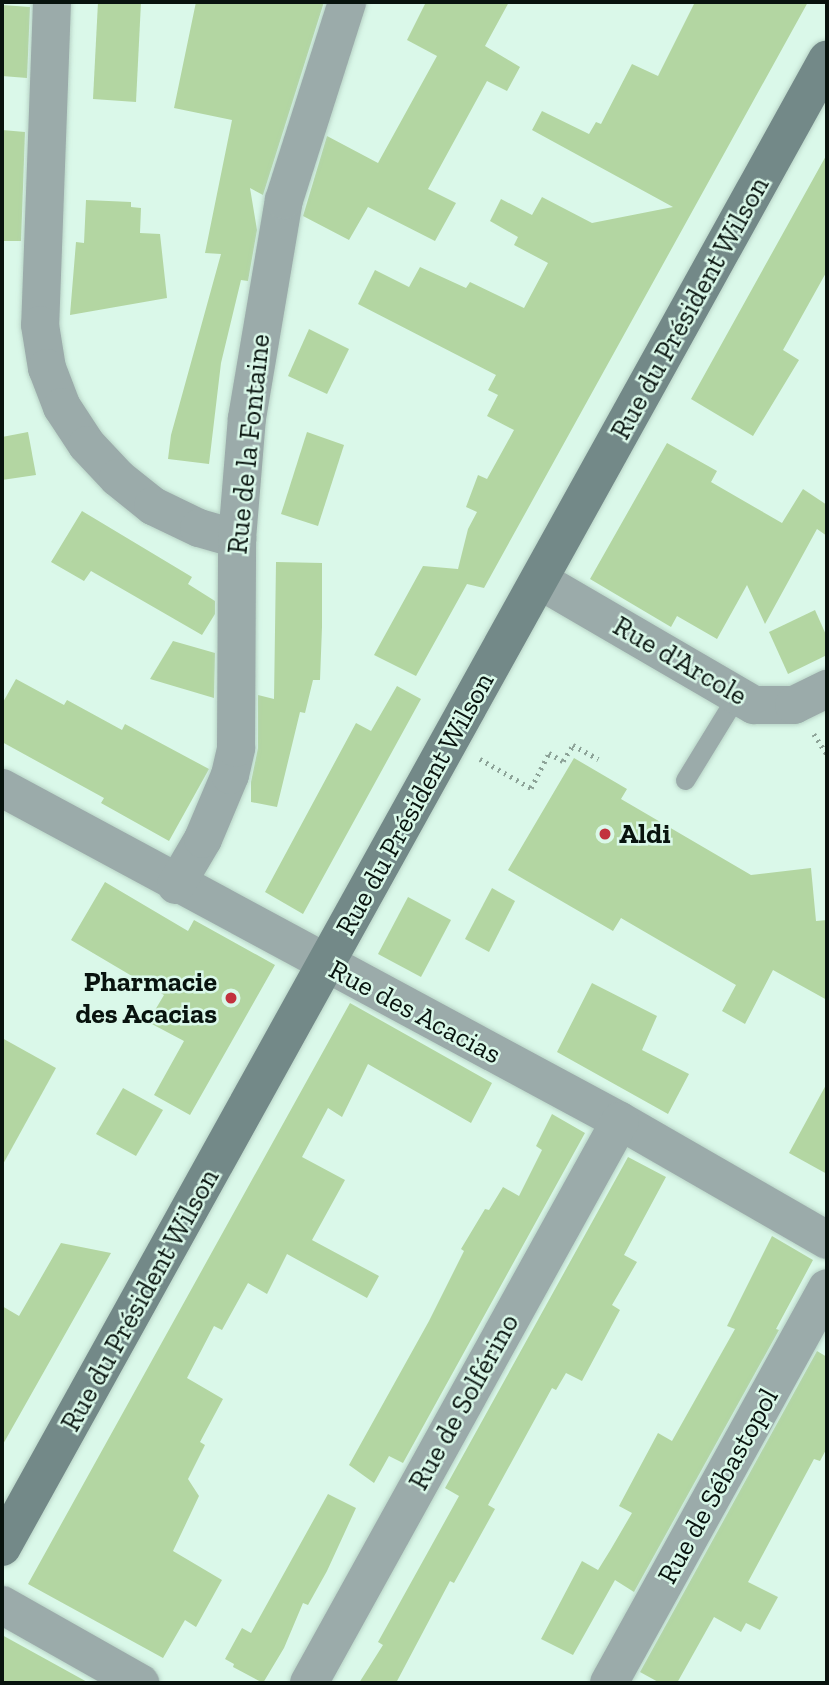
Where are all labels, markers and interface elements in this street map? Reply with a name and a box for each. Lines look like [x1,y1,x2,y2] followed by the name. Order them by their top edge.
[604,170,776,446] street label: Rue du Président Wilson
[221,332,277,556] street label: Rue de la Fontaine
[607,609,753,713] street label: Rue d'Arcole
[329,666,501,942] street label: Rue du Président Wilson
[619,817,671,851] place label: Aldi
[597,826,613,842] marker: Aldi
[323,952,507,1072] street label: Rue des Acacias
[75,965,217,1031] place label: Pharmacie des Acacias
[223,990,239,1006] marker: Pharmacie des Acacias
[54,1162,226,1438] street label: Rue du Président Wilson
[402,1308,526,1496] street label: Rue de Solférino
[650,1382,786,1590] street label: Rue de Sébastopol

